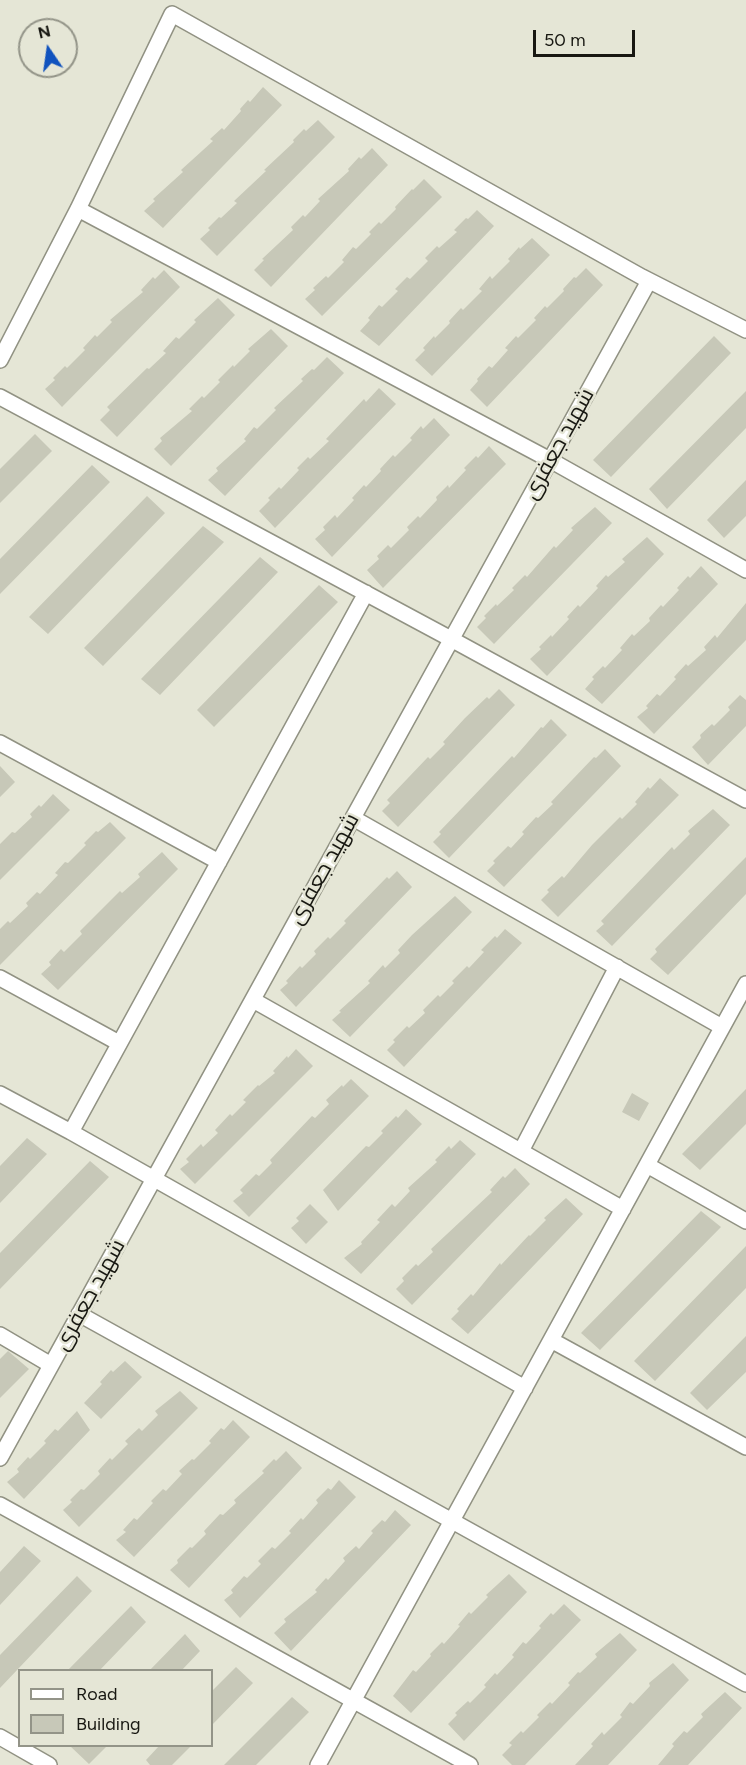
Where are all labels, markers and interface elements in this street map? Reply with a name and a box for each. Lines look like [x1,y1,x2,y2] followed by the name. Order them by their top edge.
[18,18,78,78] north arrow
[536,18,638,56] scale bar
[36,21,52,43] text: N
[544,29,586,51] text: 50 m
[518,384,600,504] street label: شهید جعفری
[283,809,365,929] street label: شهید جعفری
[49,1235,131,1355] street label: شهید جعفری
[18,1669,213,1747] legend
[76,1683,117,1705] text: Road
[76,1713,141,1735] text: Building

